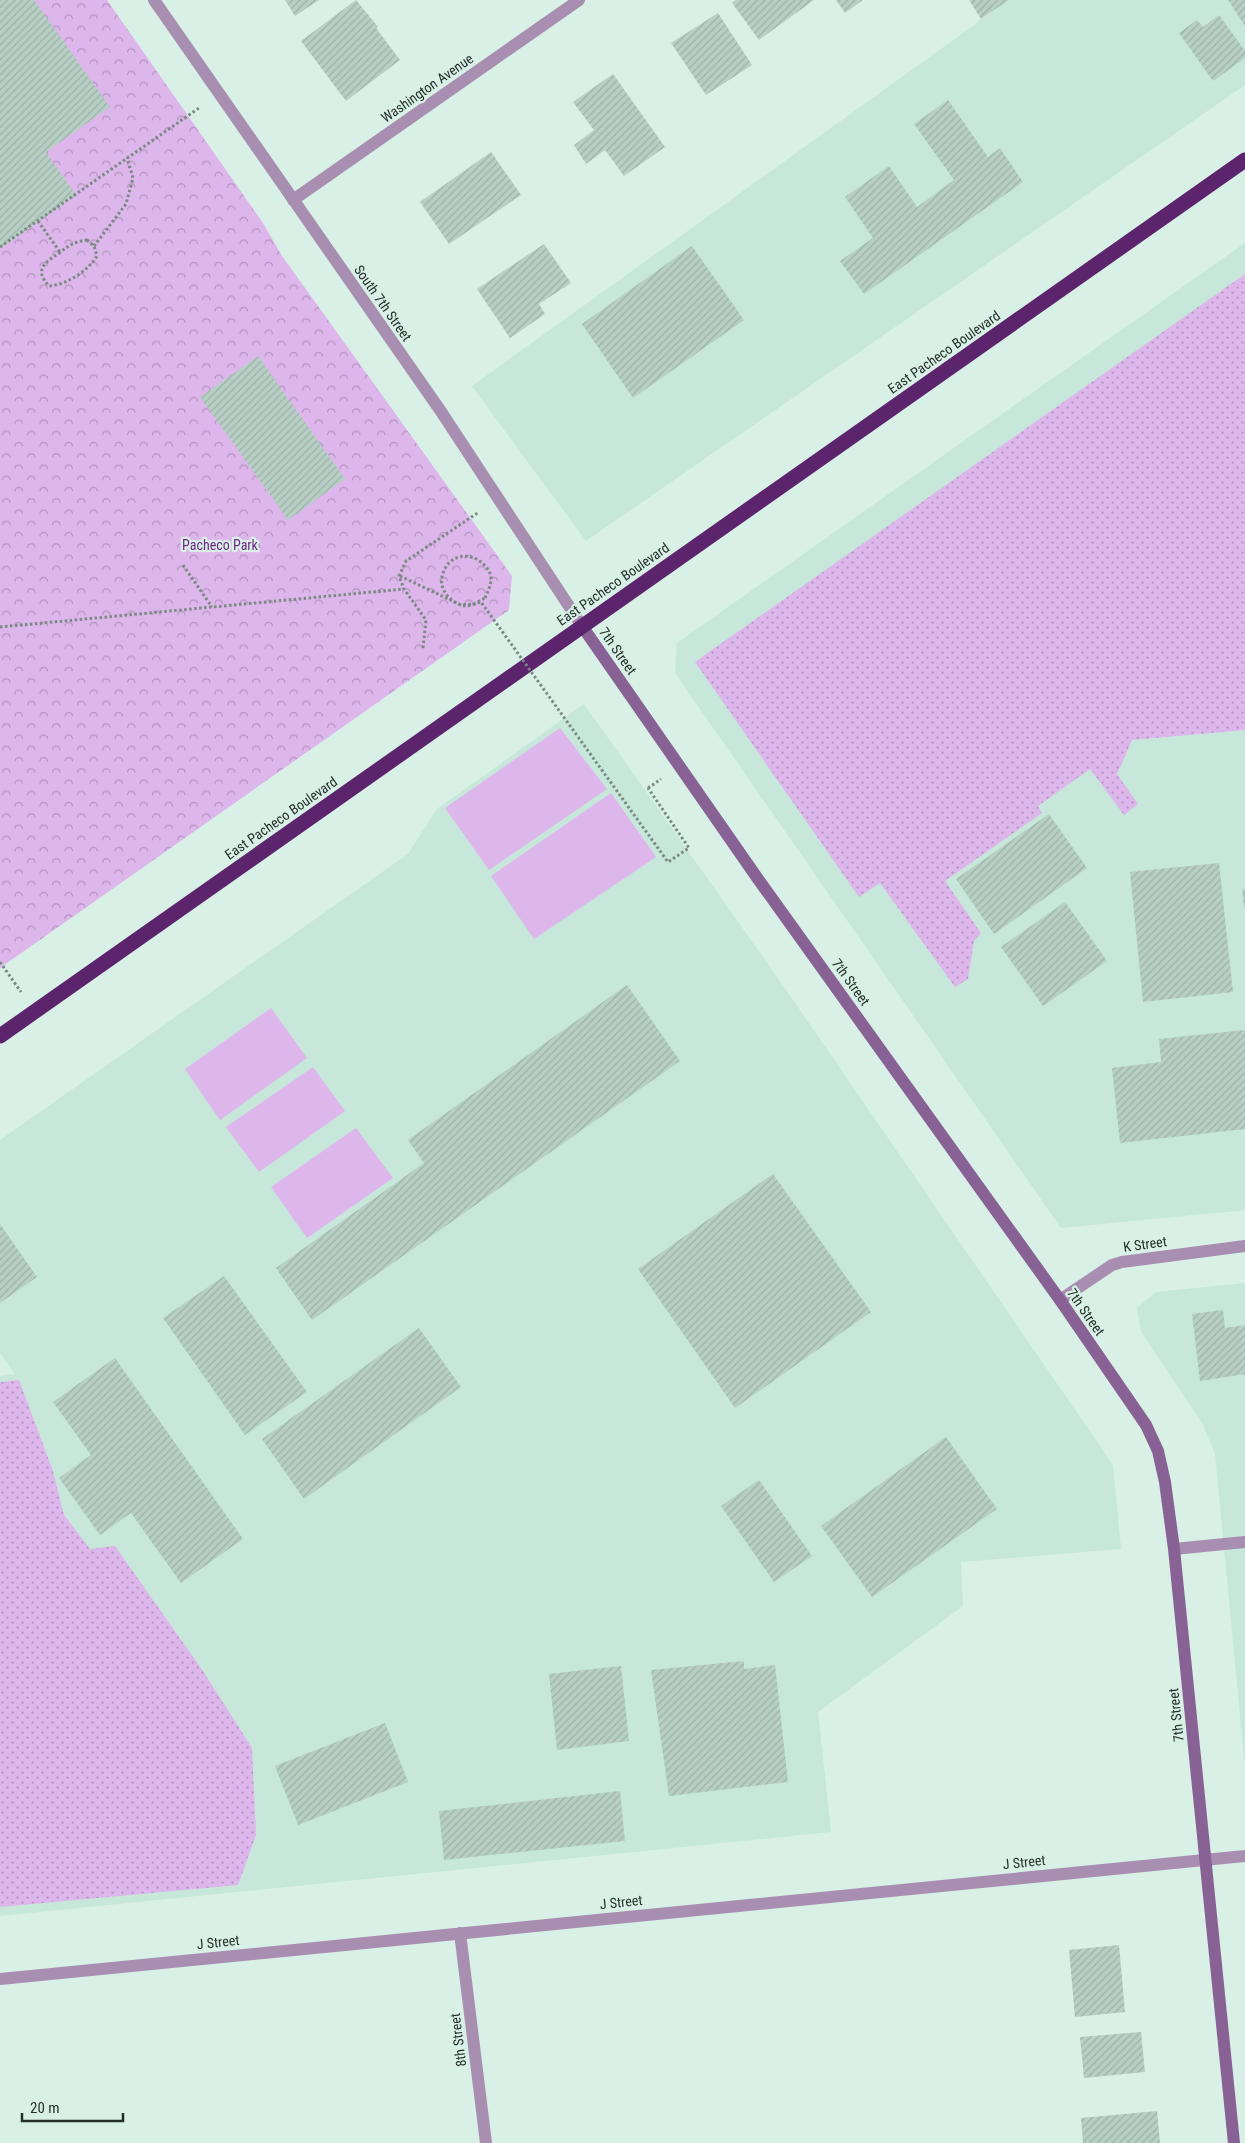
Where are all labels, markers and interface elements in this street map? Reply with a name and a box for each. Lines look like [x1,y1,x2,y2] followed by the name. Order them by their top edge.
[378,50,476,126] street label: Washington Avenue
[351,262,415,344] street label: South 7th Street
[885,307,1003,397] street label: East Pacheco Boulevard
[182,537,259,553] park label: Pacheco Park
[554,539,672,629] street label: East Pacheco Boulevard
[596,624,640,678] street label: 7th Street
[222,773,340,863] street label: East Pacheco Boulevard
[829,956,873,1008] street label: 7th Street
[1122,1233,1168,1255] street label: K Street
[1064,1285,1108,1339] street label: 7th Street
[1165,1687,1187,1743] street label: 7th Street
[1002,1852,1046,1872] street label: J Street
[599,1892,643,1912] street label: J Street
[196,1932,240,1952] street label: J Street
[447,2012,469,2068] street label: 8th Street
[22,2090,124,2122] scale bar
[30,2099,60,2117] text: 20 m

